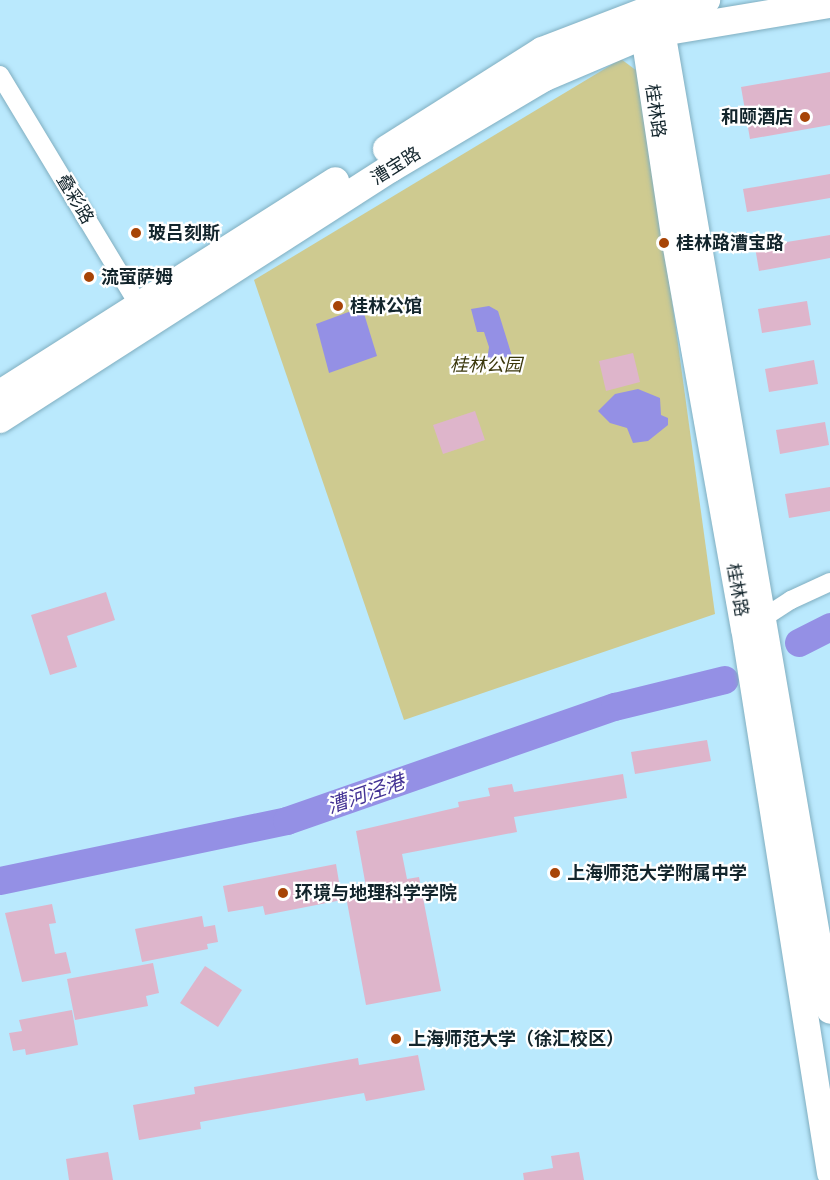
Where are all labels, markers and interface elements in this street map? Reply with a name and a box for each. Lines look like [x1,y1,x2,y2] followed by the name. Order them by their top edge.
[641,83,669,139] street label: 桂林路
[721,106,793,128] place label: 和颐酒店
[798,110,812,124] marker: 和颐酒店
[367,143,425,189] street label: 漕宝路
[52,170,98,228] street label: 叠彩路
[148,222,220,244] place label: 玻吕刻斯
[129,226,143,240] marker: 玻吕刻斯
[676,232,784,254] place label: 桂林路漕宝路
[657,236,671,250] marker: 桂林路漕宝路
[101,266,173,288] place label: 流萤萨姆
[82,270,96,284] marker: 流萤萨姆
[350,295,422,317] place label: 桂林公馆
[331,299,345,313] marker: 桂林公馆
[450,354,522,376] park label: 桂林公园
[722,562,752,618] street label: 桂林路
[324,770,408,818] water label: 漕河泾港
[567,862,747,884] place label: 上海师范大学附属中学
[548,866,562,880] marker: 上海师范大学附属中学
[295,882,457,904] place label: 环境与地理科学学院
[276,886,290,900] marker: 环境与地理科学学院
[408,1028,624,1050] place label: 上海师范大学（徐汇校区）
[389,1032,403,1046] marker: 上海师范大学（徐汇校区）

